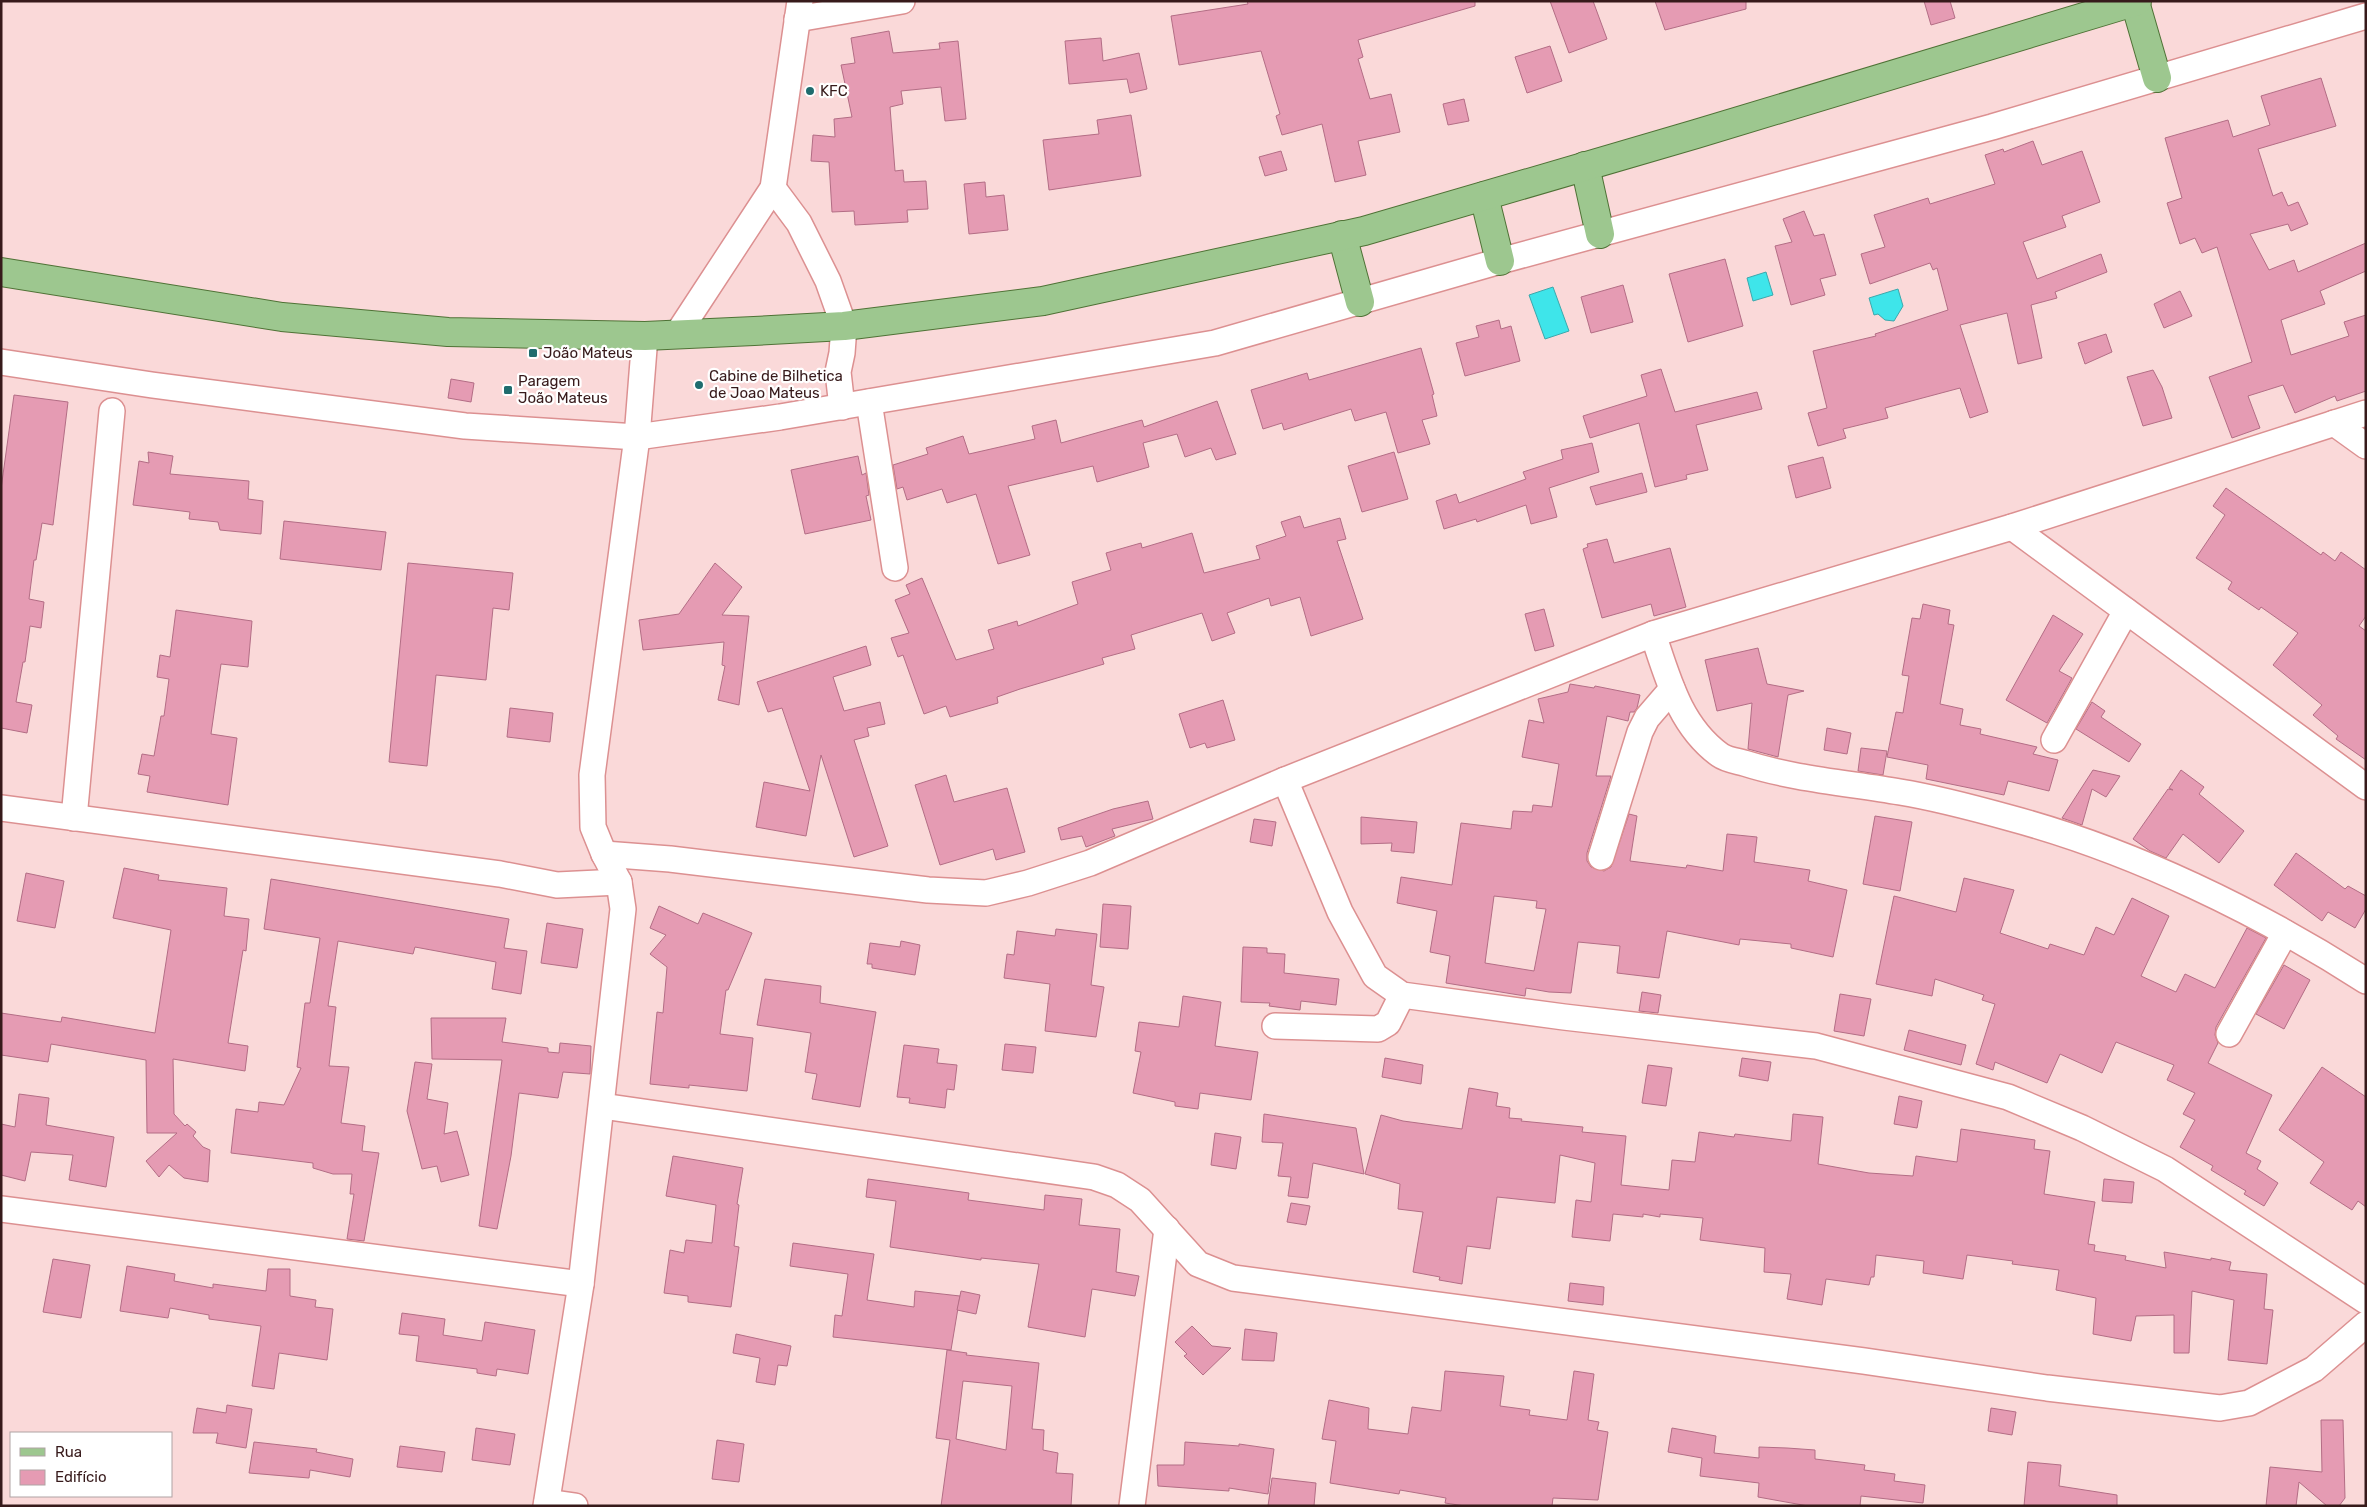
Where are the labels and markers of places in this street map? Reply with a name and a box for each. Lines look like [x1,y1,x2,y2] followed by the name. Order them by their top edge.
[820,82,848,100] place label: KFC
[804,85,816,97] marker: KFC
[543,344,633,362] place label: João Mateus
[527,347,539,359] marker: João Mateus
[709,367,843,402] place label: Cabine de Bilhetica de Joao Mateus
[518,372,608,407] place label: Paragem João Mateus
[693,379,705,391] marker: Cabine de Bilhetica de Joao Mateus
[502,384,514,396] marker: Paragem João Mateus

